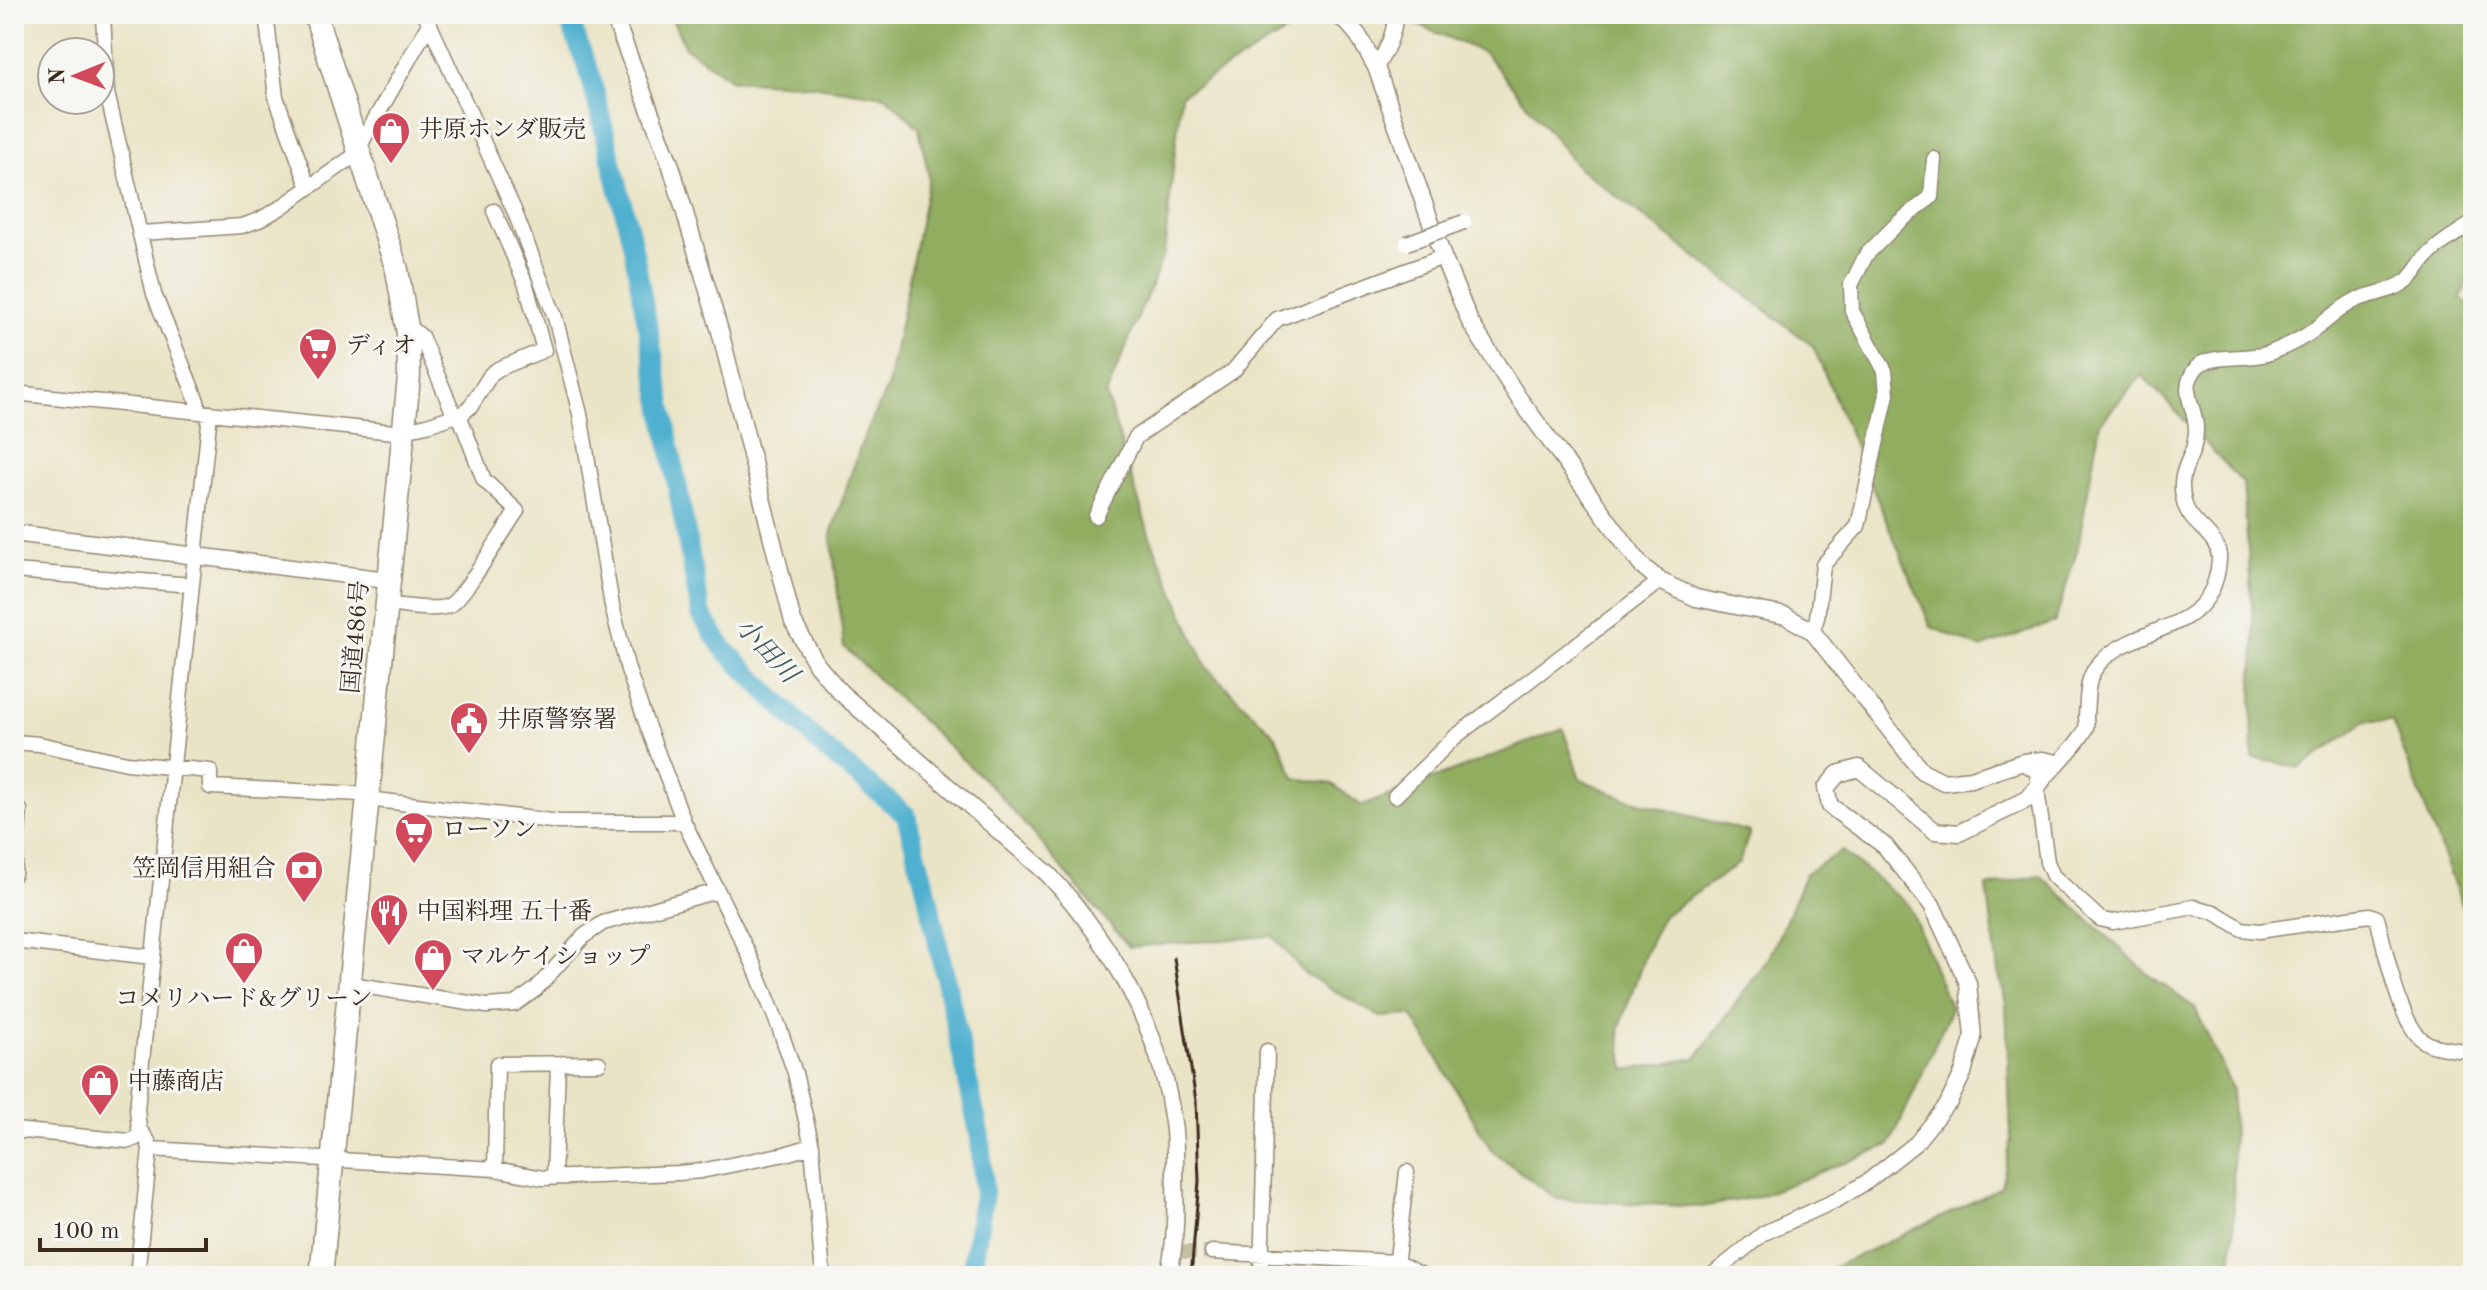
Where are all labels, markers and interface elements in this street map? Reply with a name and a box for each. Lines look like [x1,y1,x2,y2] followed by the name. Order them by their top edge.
[36,36,116,116] north arrow
[47,68,69,85] text: N
[370,110,412,165] shop icon: 井原ホンダ販売
[419,116,586,143] place label: 井原ホンダ販売
[297,326,339,381] supermarket icon: ディオ
[346,333,416,359] place label: ディオ
[337,579,374,695] street label: 国道486号
[730,612,806,691] water label: 小田川
[448,700,490,755] public building icon: 井原警察署
[497,706,617,733] place label: 井原警察署
[393,810,435,865] supermarket icon: ローソン
[442,819,537,843] place label: ローソン
[283,849,325,904] bank icon: 笠岡信用組合
[132,855,276,882] place label: 笠岡信用組合
[368,892,410,947] restaurant icon: 中国料理 五十番
[417,898,592,925] place label: 中国料理 五十番
[223,930,265,985] shop icon: コメリハード&グリーン
[412,937,454,992] shop icon: マルケイショップ
[461,944,650,970] place label: マルケイショップ
[115,986,373,1012] place label: コメリハード&グリーン
[79,1062,121,1117] shop icon: 中藤商店
[128,1068,224,1095] place label: 中藤商店
[40,1202,206,1252] scale bar
[52,1220,120,1244] text: 100 m

